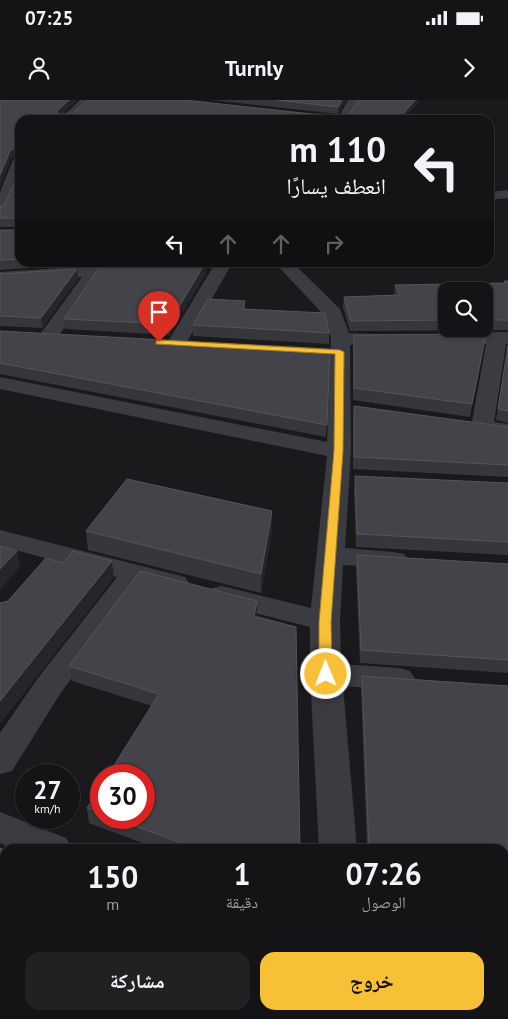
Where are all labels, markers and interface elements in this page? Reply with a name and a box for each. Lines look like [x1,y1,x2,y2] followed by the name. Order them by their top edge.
[25,6,73,30] text: 07:25
[25,54,53,82] icon: person
[225,54,283,82] text: Turnly
[455,54,483,82] icon: forward
[289,126,386,172] text: 110 m
[404,135,469,200] icon: left
[286,172,386,200] text: انعطف يسارًا
[161,230,189,258] icon: left
[214,230,242,258] icon: ahead
[267,230,295,258] icon: ahead
[320,230,348,258] icon: right
[438,282,493,337] map controls
[438,282,493,337] button: search
[138,291,180,342] pin
[145,298,173,326] icon: arrive
[299,647,351,699] position arrow
[90,764,155,829] speed limit sign: 30
[33,774,62,806] text: 27
[34,801,61,816] text: km/h
[233,854,250,893] text: 1
[346,854,422,893] text: 07:26
[87,857,138,896] text: 150
[226,892,258,912] text: دقيقة
[361,892,406,912] text: الوصول
[106,894,119,914] text: m
[25,952,250,1010] button: مشاركة
[260,952,484,1010] button: خروج

